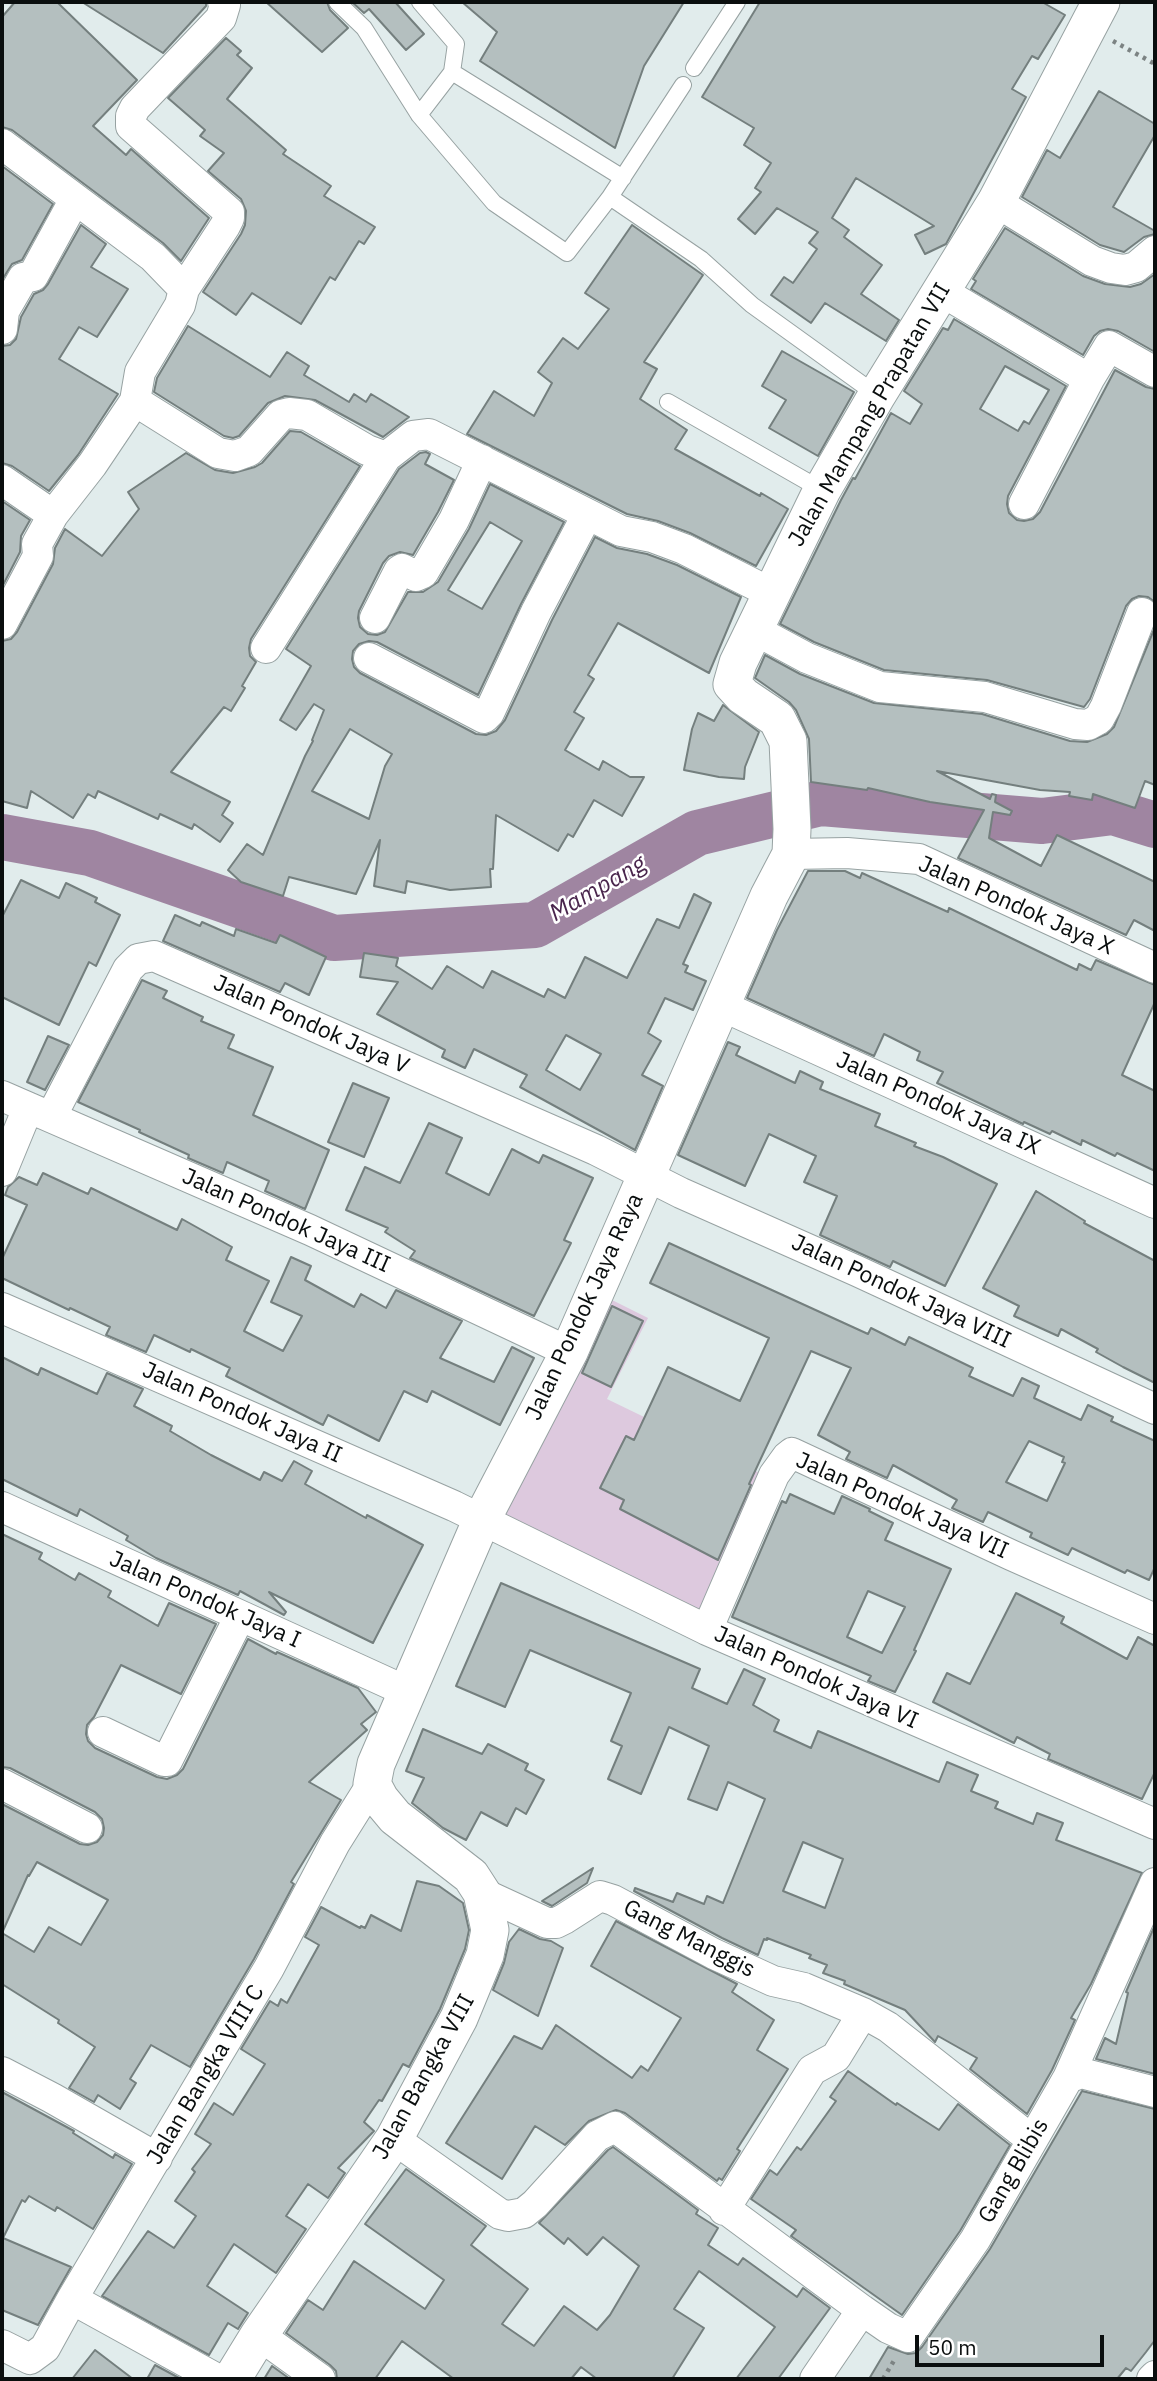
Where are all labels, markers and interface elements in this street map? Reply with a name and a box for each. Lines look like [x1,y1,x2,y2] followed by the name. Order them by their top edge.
[783,278,957,552] street label: Jalan Mampang Prapatan VII
[545,850,651,928] water label: Mampang
[914,850,1118,962] street label: Jalan Pondok Jaya X
[209,969,413,1081] street label: Jalan Pondok Jaya V
[832,1047,1044,1161] street label: Jalan Pondok Jaya IX
[178,1163,394,1279] street label: Jalan Pondok Jaya III
[520,1189,650,1425] street label: Jalan Pondok Jaya Raya
[787,1229,1015,1355] street label: Jalan Pondok Jaya VIII
[138,1357,346,1469] street label: Jalan Pondok Jaya II
[792,1447,1012,1565] street label: Jalan Pondok Jaya VII
[105,1545,305,1655] street label: Jalan Pondok Jaya I
[710,1621,922,1735] street label: Jalan Pondok Jaya VI
[618,1894,760,1984] street label: Gang Manggis
[141,1980,271,2170] street label: Jalan Bangka VIII C
[367,1989,481,2165] street label: Jalan Bangka VIII
[973,2114,1055,2228] street label: Gang Blibis
[919,2322,1108,2366] scale bar
[928,2333,977,2361] text: 50 m

